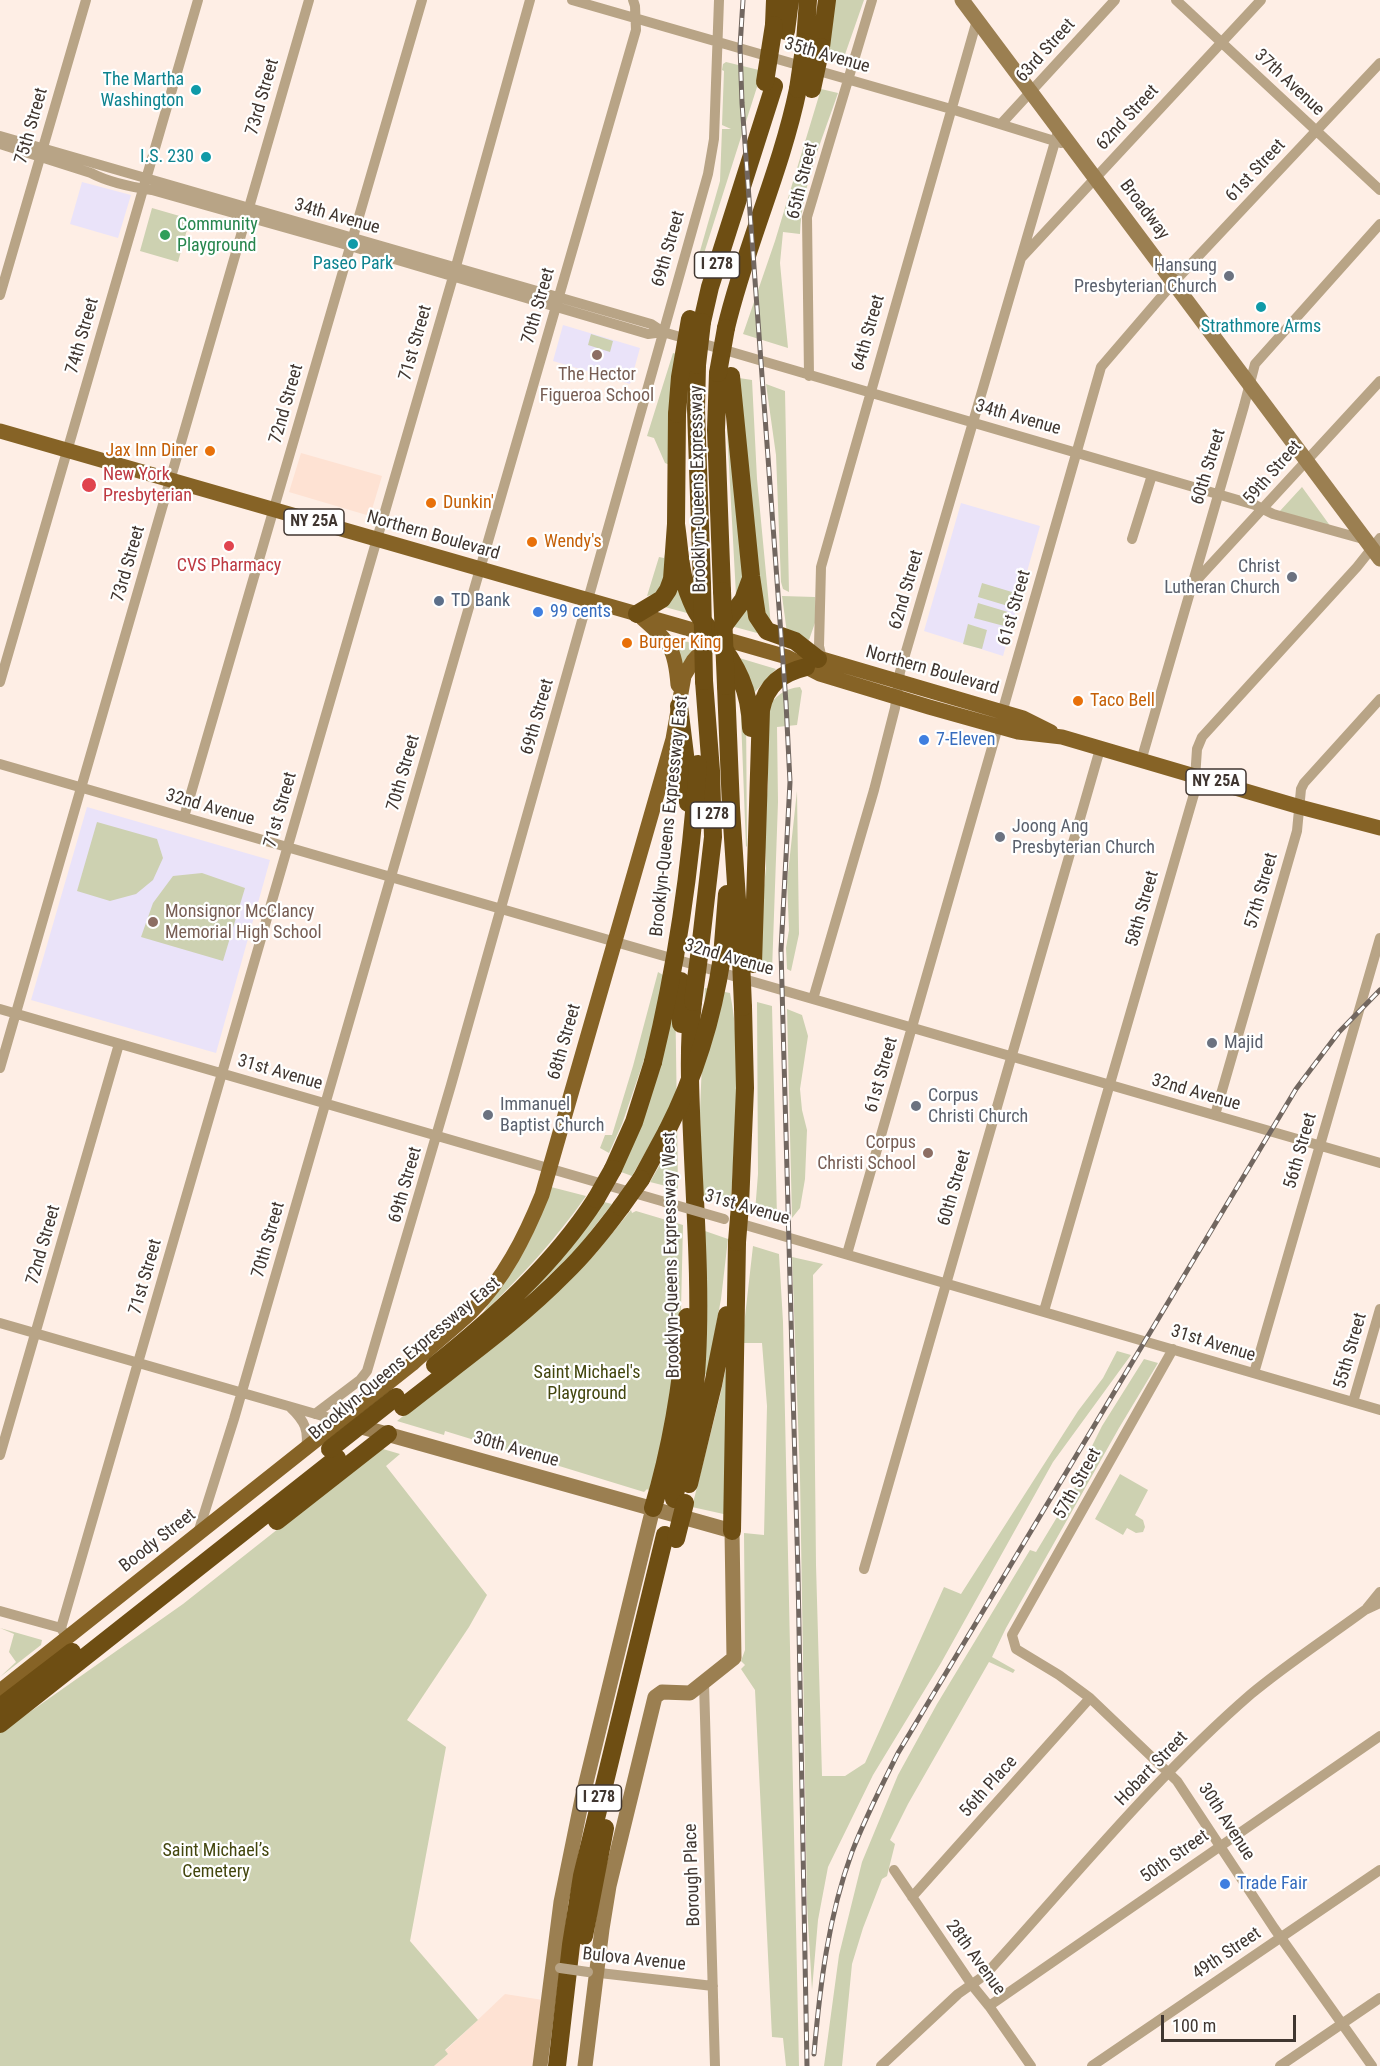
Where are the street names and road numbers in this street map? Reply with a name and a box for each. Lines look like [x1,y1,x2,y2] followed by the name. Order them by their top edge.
[1012,15,1080,87] street label: 63rd Street
[782,34,872,78] street label: 35th Avenue
[1250,45,1328,121] street label: 37th Avenue
[242,56,284,138] street label: 73rd Street
[1092,81,1164,155] street label: 62nd Street
[11,85,53,167] street label: 75th Street
[1222,135,1290,207] street label: 61st Street
[783,140,823,222] street label: 65th Street
[1114,176,1174,244] street label: Broadway
[292,195,382,239] street label: 34th Avenue
[648,208,690,290] street label: 69th Street
[694,252,740,278] road number: I 278
[518,265,560,347] street label: 70th Street
[848,292,890,374] street label: 64th Street
[62,295,104,377] street label: 74th Street
[395,303,437,383] street label: 71st Street
[265,362,309,446] street label: 72nd Street
[686,385,712,593] street label: Brooklyn-Queens Expressway
[973,396,1063,440] street label: 34th Avenue
[1187,426,1231,508] street label: 60th Street
[1239,436,1307,510] street label: 59th Street
[364,507,502,565] street label: Northern Boulevard
[284,509,344,535] road number: NY 25A
[108,523,150,605] street label: 73rd Street
[885,548,929,632] street label: 62nd Street
[994,568,1036,648] street label: 61st Street
[863,642,1001,700] street label: Northern Boulevard
[517,676,559,758] street label: 69th Street
[647,694,693,938] street label: Brooklyn-Queens Expressway East
[383,732,425,814] street label: 70th Street
[1186,769,1246,795] road number: NY 25A
[260,770,302,850] street label: 71st Street
[163,785,257,831] street label: 32nd Avenue
[690,802,736,828] road number: I 278
[1241,850,1283,932] street label: 57th Street
[1122,868,1164,950] street label: 58th Street
[682,935,776,981] street label: 32nd Avenue
[544,1001,586,1083] street label: 68th Street
[861,1035,903,1115] street label: 61st Street
[235,1051,325,1095] street label: 31st Avenue
[1149,1070,1243,1116] street label: 32nd Avenue
[1280,1110,1322,1192] street label: 56th Street
[659,1131,685,1379] street label: Brooklyn-Queens Expressway West
[385,1144,427,1226] street label: 69th Street
[934,1147,976,1229] street label: 60th Street
[702,1186,792,1230] street label: 31st Avenue
[248,1199,290,1281] street label: 70th Street
[22,1203,66,1287] street label: 72nd Street
[125,1237,167,1317] street label: 71st Street
[305,1273,505,1445] street label: Brooklyn-Queens Expressway East
[1330,1310,1372,1392] street label: 55th Street
[1168,1321,1258,1367] street label: 31st Avenue
[471,1428,561,1472] street label: 30th Avenue
[1050,1445,1106,1523] street label: 57th Street
[116,1505,200,1577] street label: Boody Street
[1111,1727,1193,1811] street label: Hobart Street
[956,1752,1022,1822] street label: 56th Place
[1193,1779,1259,1865] street label: 30th Avenue
[576,1785,622,1811] road number: I 278
[680,1823,706,1927] street label: Borough Place
[1137,1826,1213,1888] street label: 50th Street
[940,1916,1010,2000] street label: 28th Avenue
[1189,1923,1265,1985] street label: 49th Street
[581,1944,687,1976] street label: Bulova Avenue

